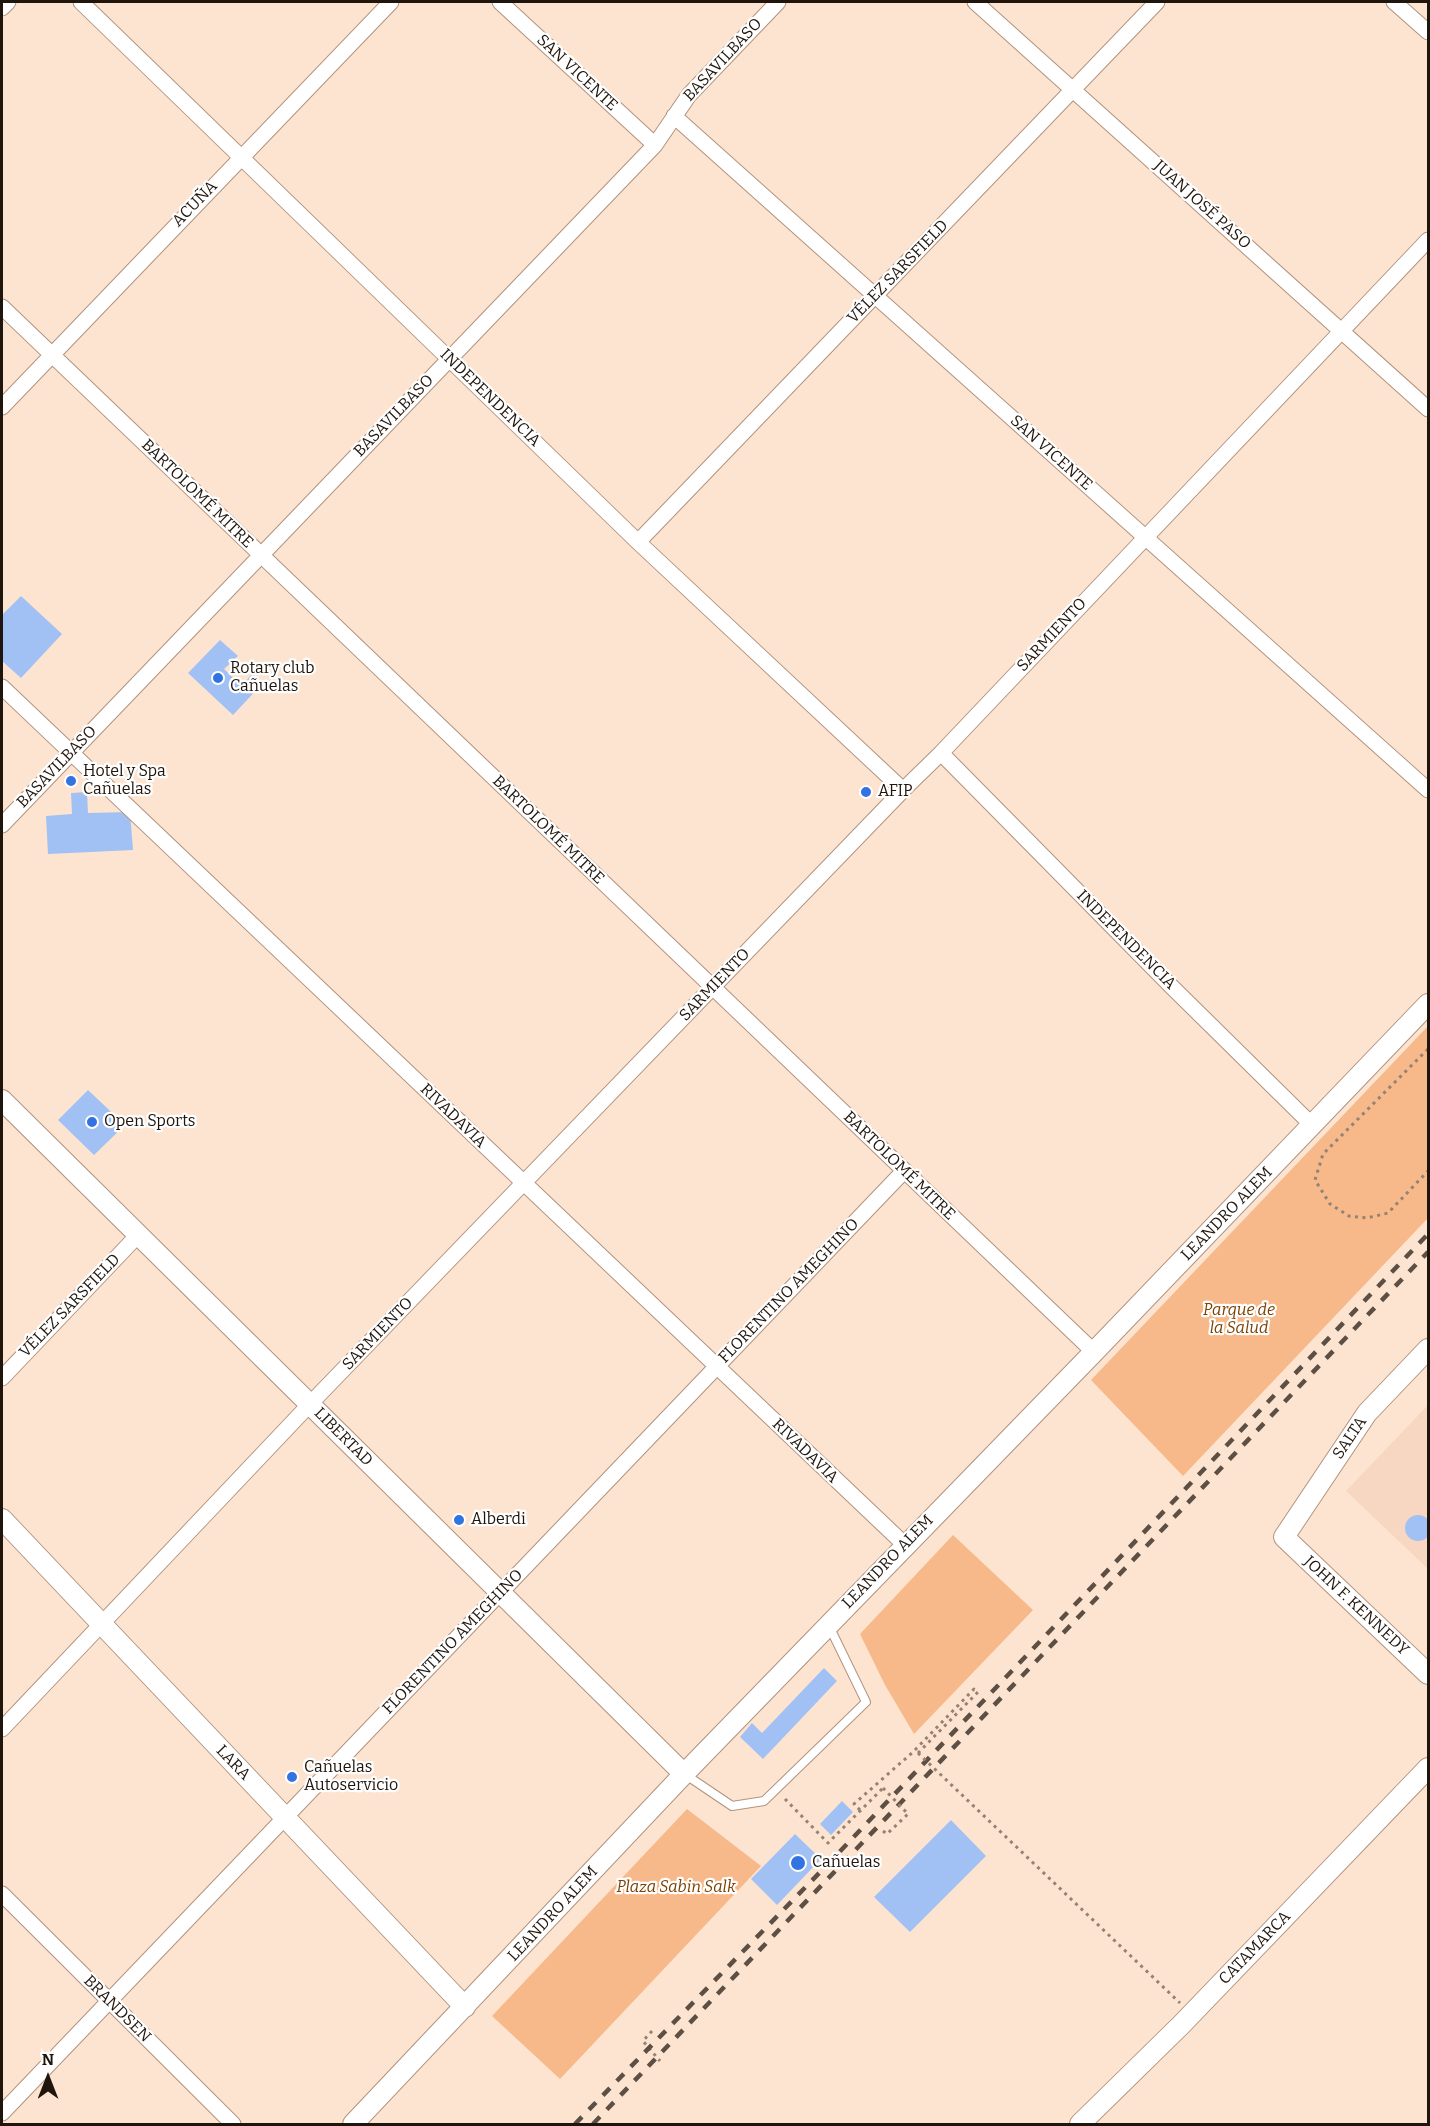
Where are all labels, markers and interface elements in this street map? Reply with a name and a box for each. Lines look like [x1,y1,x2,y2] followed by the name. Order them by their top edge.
[680,14,766,106] street label: BASAVILBASO
[533,31,621,115] street label: SAN VICENTE
[1150,156,1254,254] street label: JUAN JOSÉ PASO
[168,177,222,231] street label: ACUÑA
[844,216,952,328] street label: VÉLEZ SARSFIELD
[436,345,544,451] street label: INDEPENDENCIA
[350,371,438,461] street label: BASAVILBASO
[1006,411,1096,495] street label: SAN VICENTE
[137,436,257,552] street label: BARTOLOMÉ MITRE
[1013,594,1091,676] street label: SARMIENTO
[230,659,314,697] place label: Rotary club Cañuelas
[211,671,225,685] marker: Rotary club Cañuelas
[13,722,101,812] street label: BASAVILBASO
[83,762,166,800] place label: Hotel y Spa Cañuelas
[488,772,608,888] street label: BARTOLOMÉ MITRE
[64,774,78,788] marker: Hotel y Spa Cañuelas
[878,782,913,802] place label: AFIP
[859,785,873,799] marker: AFIP
[1072,886,1180,994] street label: INDEPENDENCIA
[676,945,754,1025] street label: SARMIENTO
[416,1080,490,1152] street label: RIVADAVIA
[839,1108,959,1224] street label: BARTOLOMÉ MITRE
[104,1112,195,1132] place label: Open Sports
[85,1115,99,1129] marker: Open Sports
[1177,1163,1277,1265] street label: LEANDRO ALEM
[715,1215,863,1367] street label: FLORENTINO AMEGHINO
[16,1250,124,1362] street label: VÉLEZ SARSFIELD
[339,1294,417,1374] street label: SARMIENTO
[1203,1301,1275,1339] park label: Parque de la Salud
[310,1404,376,1470] street label: LIBERTAD
[1329,1413,1371,1463] street label: SALTA
[768,1415,842,1487] street label: RIVADAVIA
[471,1510,526,1530] place label: Alberdi
[838,1511,938,1613] street label: LEANDRO ALEM
[452,1513,466,1527] marker: Alberdi
[1299,1552,1413,1660] street label: JOHN F. KENNEDY
[379,1566,527,1718] street label: FLORENTINO AMEGHINO
[212,1742,254,1784] street label: LARA
[304,1758,398,1796] place label: Cañuelas Autoservicio
[285,1770,299,1784] marker: Cañuelas Autoservicio
[812,1853,880,1873] place label: Cañuelas
[789,1854,807,1872] marker: Cañuelas
[504,1863,602,1965] street label: LEANDRO ALEM
[616,1878,736,1898] park label: Plaza Sabin Salk
[1215,1907,1295,1989] street label: CATAMARCA
[79,1971,155,2047] street label: BRANDSEN
[18,2048,78,2108] north arrow
[42,2050,54,2069] text: N

